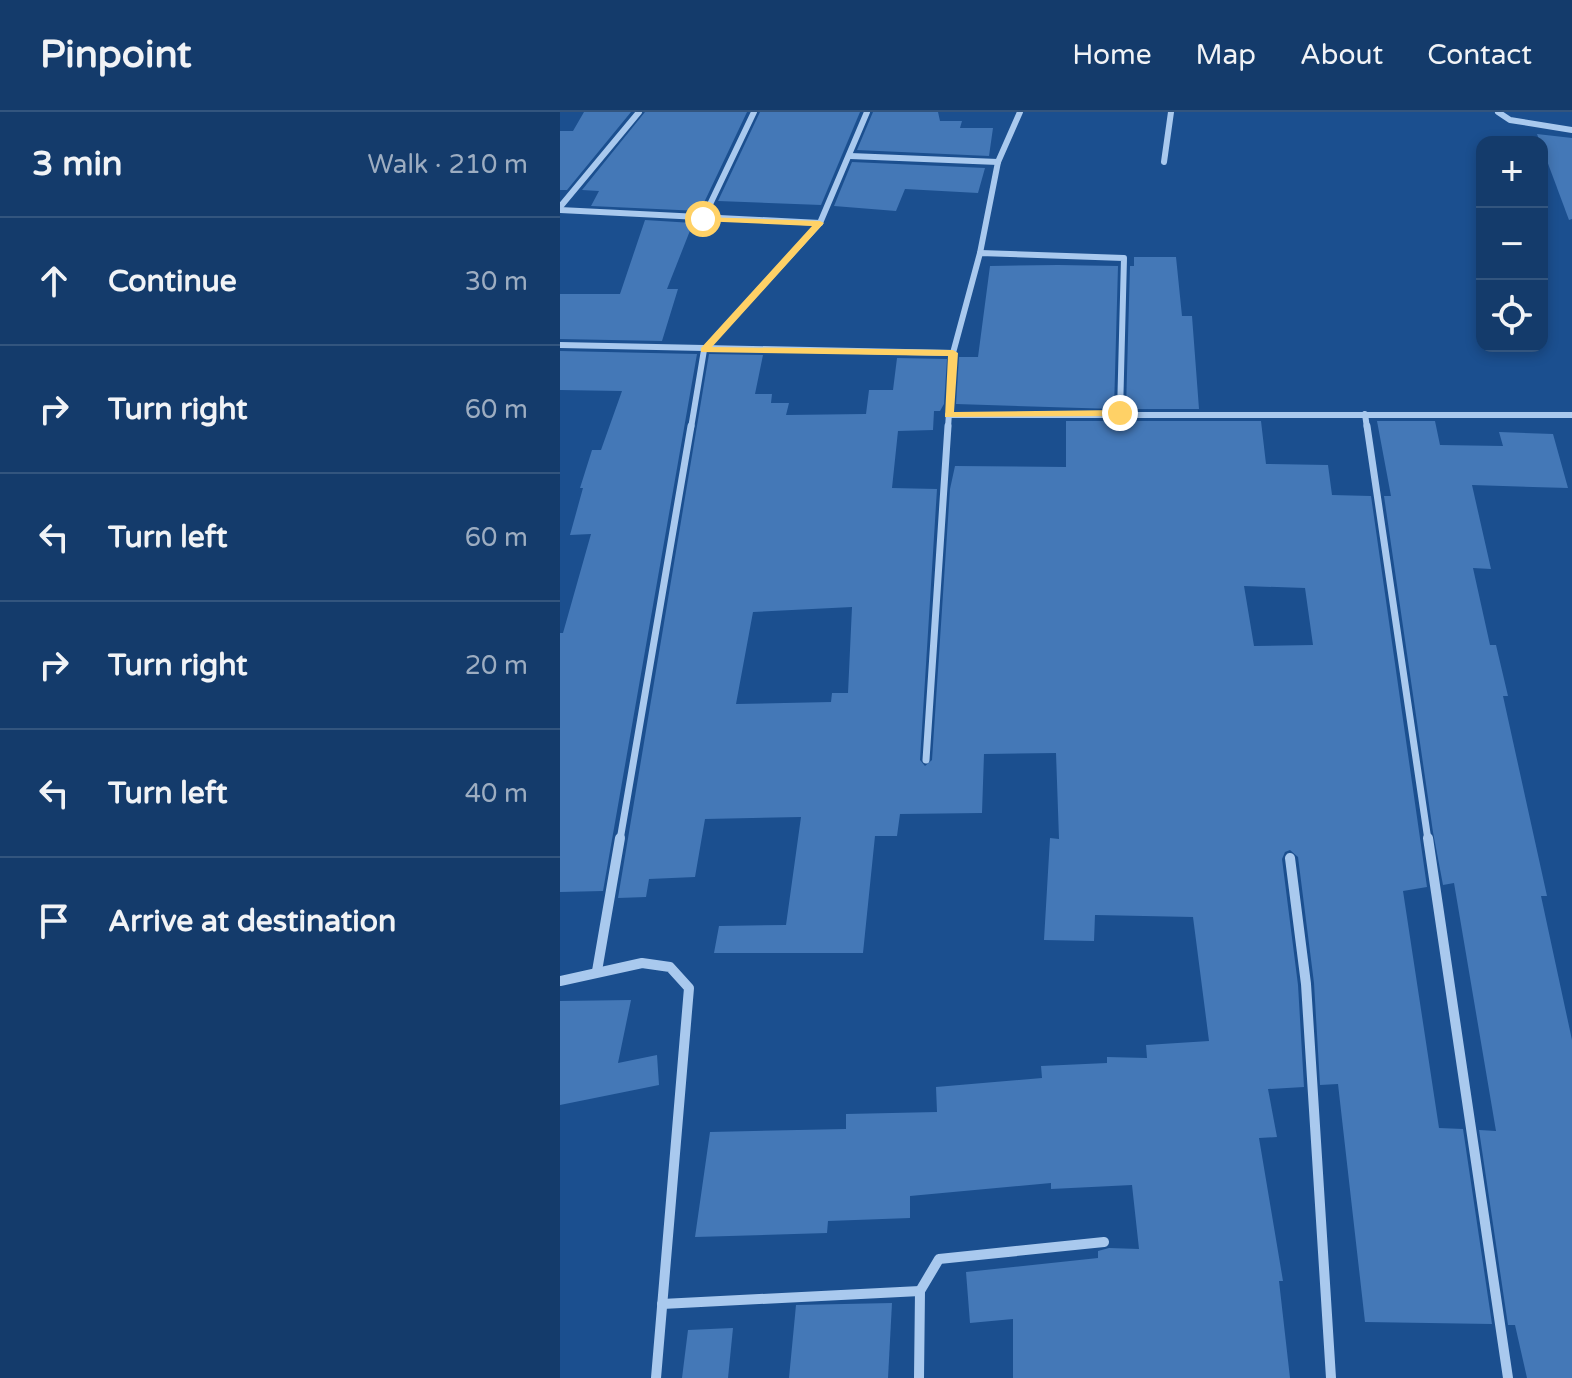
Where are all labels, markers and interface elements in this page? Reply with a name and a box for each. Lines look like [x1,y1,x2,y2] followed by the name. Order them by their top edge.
[40,32,192,78] text: Pinpoint
[1072,38,1152,72] text: Home
[1196,38,1256,72] text: Map
[1300,38,1383,72] text: About
[1427,38,1532,72] text: Contact
[1476,136,1548,352] map controls
[1476,136,1548,208] button: +
[32,144,123,185] text: 3 min
[368,149,528,180] text: Walk · 210 m
[685,201,721,237] route start
[1476,208,1548,280] button: −
[32,259,76,303] icon: ahead
[108,263,237,300] text: Continue
[465,266,528,297] text: 30 m
[1476,280,1548,352] button: locate
[32,387,76,431] icon: right
[108,391,248,428] text: Turn right
[465,394,528,425] text: 60 m
[1102,395,1138,431] route end
[32,515,76,559] icon: left
[108,519,227,556] text: Turn left
[465,522,528,553] text: 60 m
[32,643,76,687] icon: right
[108,647,248,684] text: Turn right
[465,650,528,681] text: 20 m
[32,771,76,815] icon: left
[108,775,227,812] text: Turn left
[465,778,528,809] text: 40 m
[32,899,76,943] icon: arrive
[108,903,396,940] text: Arrive at destination

